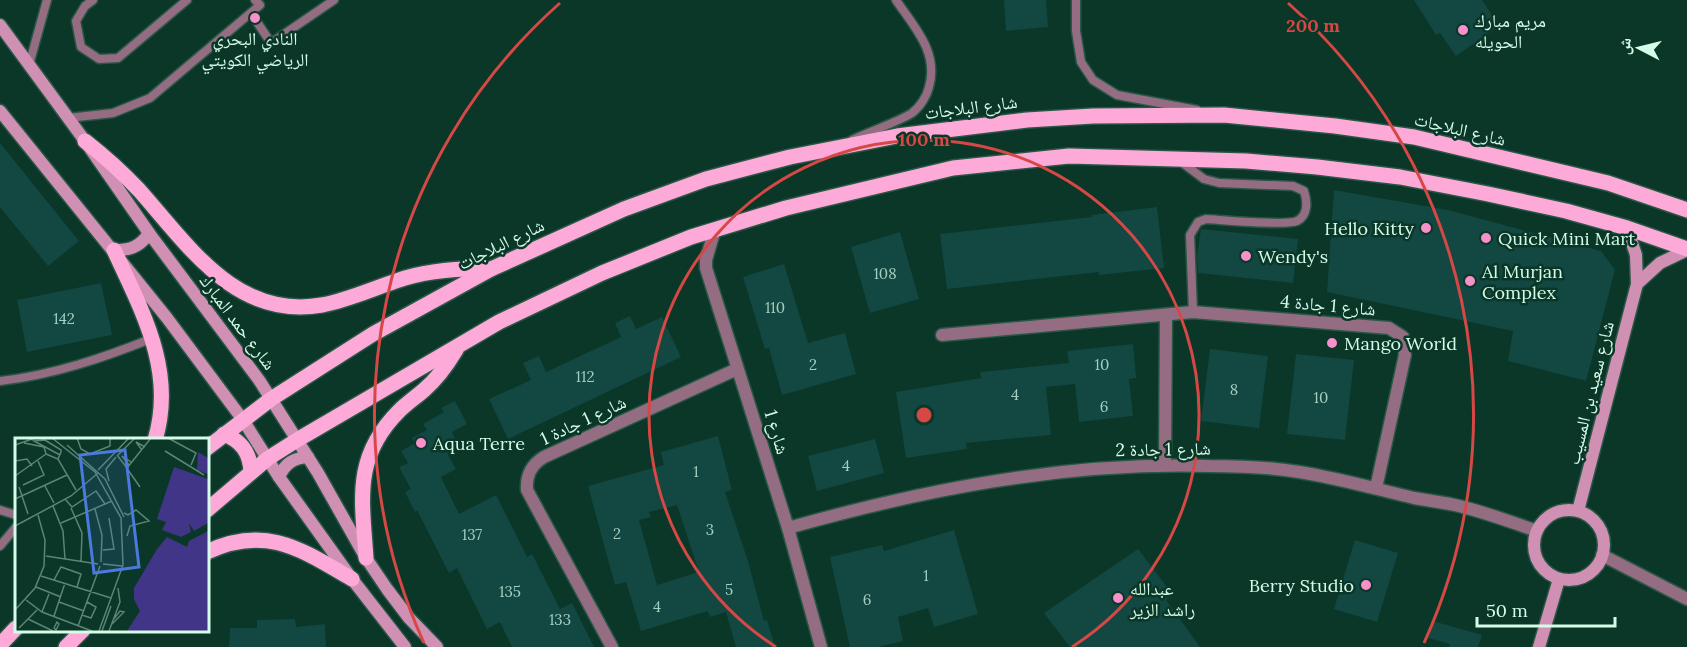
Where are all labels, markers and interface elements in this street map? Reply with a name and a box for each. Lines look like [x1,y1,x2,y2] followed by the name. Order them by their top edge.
[1475,9,1546,53] place label: مريم مبارك الحويله
[248,11,262,25] marker: النادي البحري الرياضي الكويتي
[1286,14,1340,37] text: 200 m
[1609,18,1669,78] north arrow
[1456,23,1470,37] marker: مريم مبارك الحويله
[201,27,309,74] place label: النادي البحري الرياضي الكويتي
[1613,37,1635,56] text: ش
[923,90,1019,124] street label: شارع البلاجات
[1412,107,1508,151] street label: شارع البلاجات
[898,128,950,151] text: 100 m
[454,213,548,275] street label: شارع البلاجات
[1324,217,1414,240] place label: Hello Kitty
[1419,221,1433,235] marker: Hello Kitty
[1498,227,1635,250] place label: Quick Mini Mart
[1479,231,1493,245] marker: Quick Mini Mart
[1258,245,1328,268] place label: Wendy's
[1239,249,1253,263] marker: Wendy's
[1481,260,1563,304] place label: Al Murjan Complex
[873,264,897,283] house number: 108
[195,270,281,374] street label: شارع حمد المبارك
[1463,274,1477,288] marker: Al Murjan Complex
[1279,289,1377,321] street label: شارع 1 جادة 4
[765,298,785,317] house number: 110
[53,309,75,328] house number: 142
[1561,319,1619,467] street label: شارع سعيد بن المسيب
[1344,332,1457,355] place label: Mango World
[1325,336,1339,350] marker: Mango World
[809,355,817,374] house number: 2
[1095,355,1109,374] house number: 10
[576,367,594,386] house number: 112
[1230,380,1238,399] house number: 8
[1011,385,1019,404] house number: 4
[1314,388,1328,407] house number: 10
[536,390,630,450] street label: شارع 1 جادة 1
[1100,397,1108,416] house number: 6
[914,405,934,425] centre of rings
[759,407,795,457] street label: شارع 1
[432,432,525,455] place label: Aqua Terre
[414,436,428,450] marker: Aqua Terre
[1115,437,1211,461] street label: شارع 1 جادة 2
[15,438,208,632] inset map
[842,456,850,475] house number: 4
[693,462,699,481] house number: 1
[706,520,714,539] house number: 3
[613,524,621,543] house number: 2
[462,525,482,544] house number: 137
[923,566,929,585] house number: 1
[1249,574,1354,597] place label: Berry Studio
[1129,577,1195,621] place label: عبدالله راشد الزير
[1359,578,1373,592] marker: Berry Studio
[725,580,733,599] house number: 5
[499,582,521,601] house number: 135
[863,590,871,609] house number: 6
[1477,590,1615,628] scale bar
[1111,591,1125,605] marker: عبدالله راشد الزير
[653,597,661,616] house number: 4
[1486,599,1528,622] text: 50 m
[549,610,571,629] house number: 133

